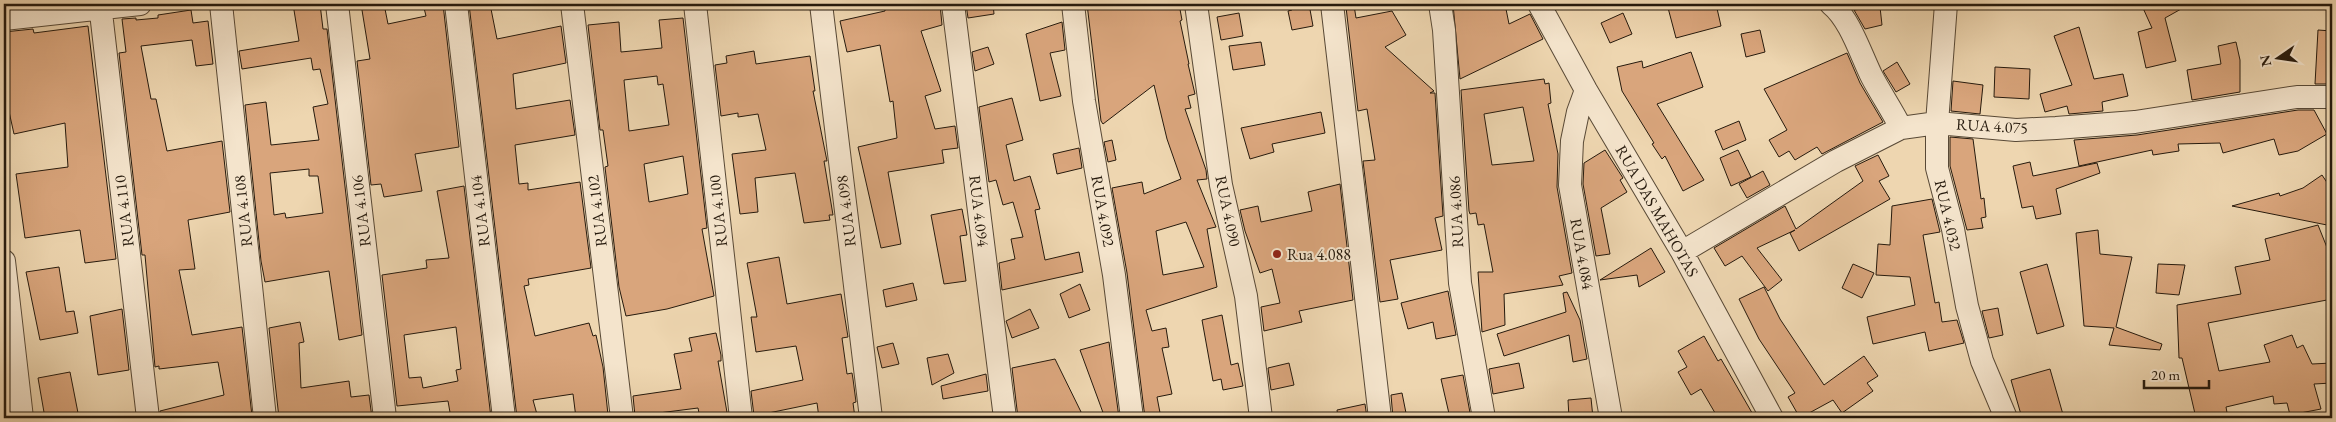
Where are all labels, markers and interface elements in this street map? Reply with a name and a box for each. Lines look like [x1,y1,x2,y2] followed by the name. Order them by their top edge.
[2254,32,2304,82] north arrow
[2255,53,2275,68] text: N
[1956,114,2028,138] street label: RUA 4.075
[1611,141,1703,281] street label: RUA DAS MAHOTAS
[109,174,139,248] street label: RUA 4.110
[229,174,257,248] street label: RUA 4.108
[346,174,376,248] street label: RUA 4.106
[465,174,495,248] street label: RUA 4.104
[582,174,612,248] street label: RUA 4.102
[704,174,732,248] street label: RUA 4.100
[831,174,861,248] street label: RUA 4.098
[964,174,994,248] street label: RUA 4.094
[1086,174,1120,249] street label: RUA 4.092
[1210,174,1246,249] street label: RUA 4.090
[1444,175,1468,248] street label: RUA 4.086
[1930,178,1966,253] street label: RUA 4.032
[1565,217,1599,292] street label: RUA 4.084
[1287,244,1351,265] place label: Rua 4.088
[1271,248,1283,260] marker: Rua 4.088
[2144,357,2208,389] scale bar
[2151,365,2180,384] text: 20 m

